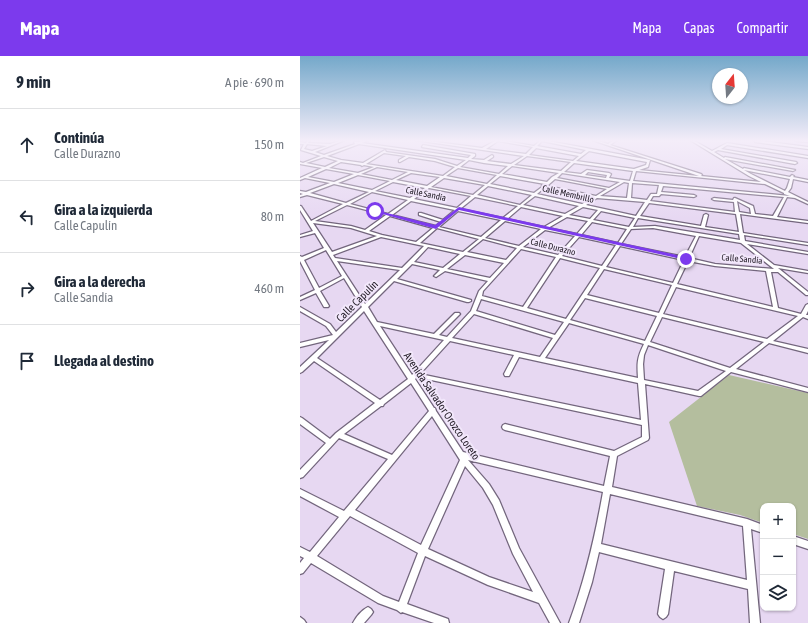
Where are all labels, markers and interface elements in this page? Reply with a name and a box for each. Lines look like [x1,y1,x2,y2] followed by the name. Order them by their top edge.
[20,17,59,39] text: Mapa
[633,20,662,36] text: Mapa
[684,20,715,36] text: Capas
[737,20,788,36] text: Compartir
[712,68,748,104] north arrow
[16,72,51,92] text: 9 min
[225,75,284,90] text: A pie · 690 m
[54,129,104,146] text: Continúa
[16,134,38,156] icon: ahead
[255,137,284,152] text: 150 m
[54,146,121,161] text: Calle Durazno
[541,183,595,205] street label: Calle Membrillo
[405,185,447,203] street label: Calle Sandía
[54,201,152,218] text: Gira a la izquierda
[366,202,384,220] route start
[16,206,38,228] icon: left
[261,209,284,224] text: 80 m
[54,218,117,233] text: Calle Capulín
[529,237,577,257] street label: Calle Durazno
[677,250,695,268] route end
[721,252,763,266] street label: Calle Sandía
[54,273,145,290] text: Gira a la derecha
[16,278,38,300] icon: right
[334,278,380,324] street label: Calle Capulín
[255,281,284,296] text: 460 m
[54,290,113,305] text: Calle Sandía
[16,350,38,372] icon: arrive
[402,350,482,462] street label: Avenida Salvador Orozco Loreto
[54,352,154,369] text: Llegada al destino
[760,503,796,611] map controls
[760,503,796,539] button: +
[760,539,796,575] button: −
[760,575,796,611] button: layers

